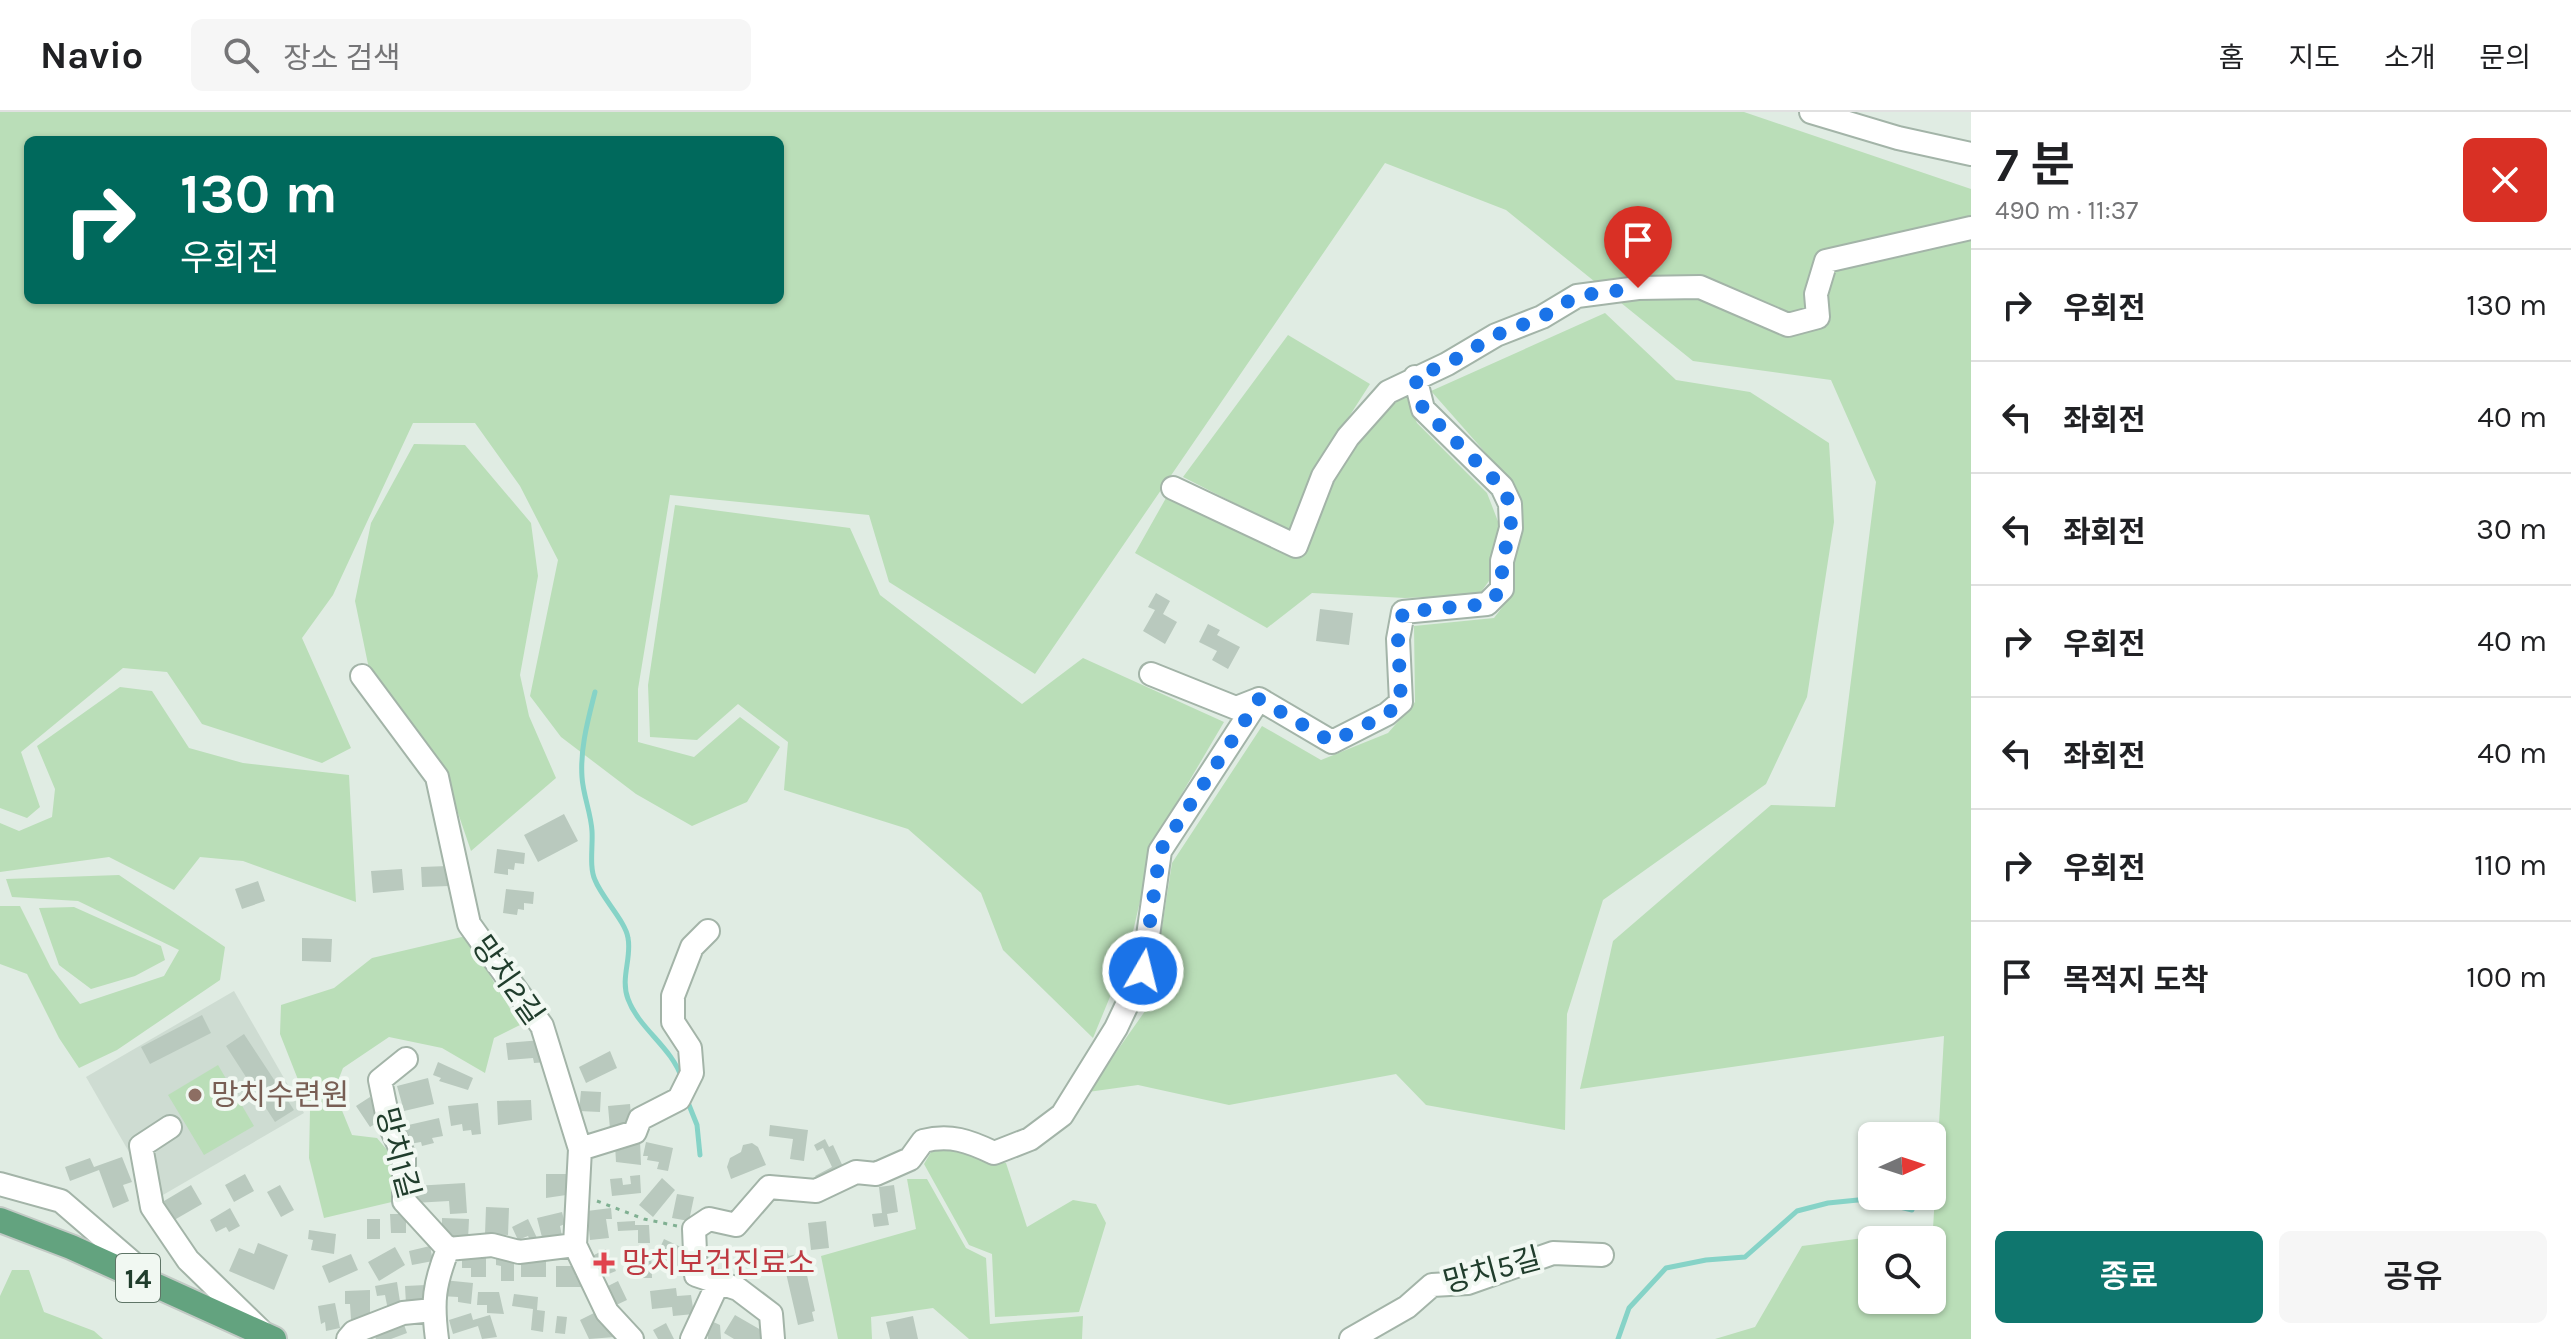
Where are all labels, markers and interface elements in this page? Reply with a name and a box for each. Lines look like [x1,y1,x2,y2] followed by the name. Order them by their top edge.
[191,19,751,91] search box
[40,33,143,78] text: Navio
[219,33,263,77] icon: search
[283,40,401,76] text: 장소 검색
[2219,41,2244,74] text: 홈
[2288,41,2340,74] text: 지도
[2384,41,2435,74] text: 소개
[2479,41,2531,74] text: 문의
[1995,137,2075,193] text: 7 분
[2463,138,2547,222] button: close
[180,161,338,226] text: 130 m
[48,168,152,272] icon: right
[1995,195,2138,226] text: 490 m · 11:37
[1604,206,1672,288] pin
[1616,218,1660,262] icon: arrive
[180,237,279,279] text: 우회전
[1995,283,2039,327] icon: right
[2466,287,2547,323] text: 130 m
[2063,290,2146,326] text: 우회전
[1995,395,2039,439] icon: left
[2477,399,2547,435] text: 40 m
[2063,402,2146,438] text: 좌회전
[1995,507,2039,551] icon: left
[2476,511,2547,547] text: 30 m
[2063,514,2146,550] text: 좌회전
[1995,619,2039,663] icon: right
[2477,623,2547,659] text: 40 m
[2063,626,2146,662] text: 우회전
[1995,731,2039,775] icon: left
[2477,735,2547,771] text: 40 m
[2063,738,2146,774] text: 좌회전
[1995,843,2039,887] icon: right
[2474,847,2547,883] text: 110 m
[2063,850,2146,886] text: 우회전
[465,929,551,1031] street label: 망치2길
[1101,929,1185,1013] position arrow
[1995,955,2039,999] icon: arrive
[2466,959,2547,995] text: 100 m
[2063,962,2209,998] text: 목적지 도착
[211,1077,349,1113] place label: 망치수련원
[186,1086,204,1104] marker: 망치수련원
[369,1104,427,1202] street label: 망치1길
[1858,1122,1946,1210] north arrow
[1858,1122,1946,1314] map controls
[1858,1226,1946,1314] button: search
[1995,1231,2263,1323] button: 종료
[2279,1231,2547,1323] button: 공유
[1439,1240,1545,1300] street label: 망치5길
[622,1245,815,1281] place label: 망치보건진료소
[593,1252,615,1274] marker: 망치보건진료소
[116,1254,160,1302] road number: 14

